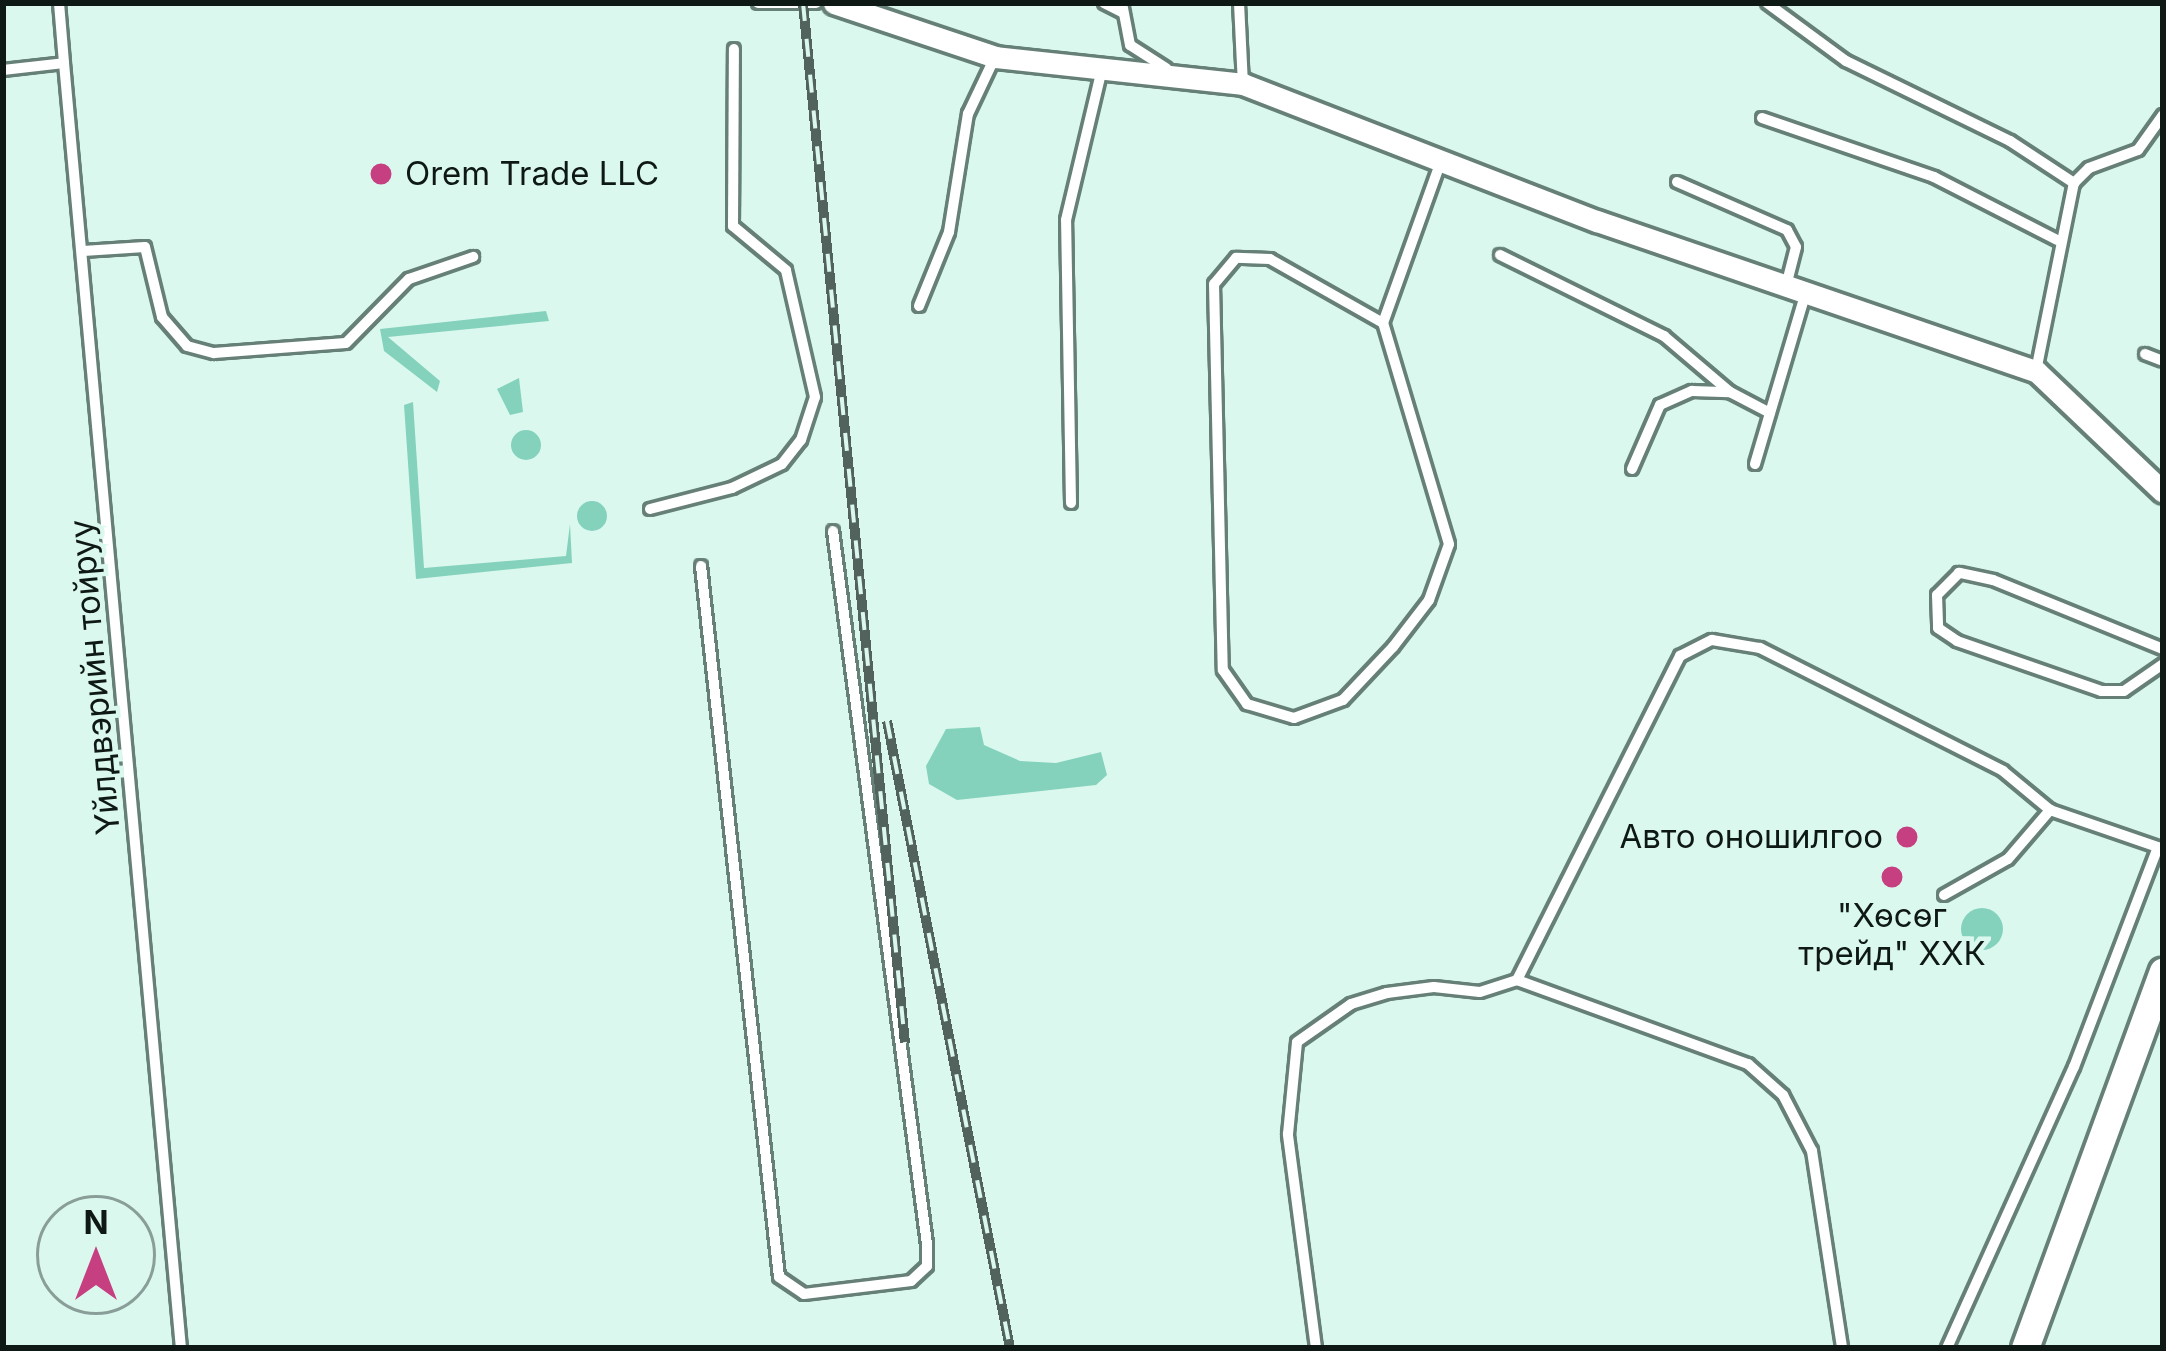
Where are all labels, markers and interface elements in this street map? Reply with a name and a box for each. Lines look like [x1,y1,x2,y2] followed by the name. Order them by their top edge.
[405,154,659,194] place label: Orem Trade LLC
[368,161,394,187] marker: Orem Trade LLC
[61,518,129,836] street label: Үйлдвэрийн тойруу
[1620,817,1883,857] place label: Авто оношилгоо
[1894,824,1920,850] marker: Авто оношилгоо
[1879,864,1905,890] marker: "Хөсөг трейд" ХХК
[1798,896,1986,974] place label: "Хөсөг трейд" ХХК
[36,1195,156,1315] north arrow
[83,1202,109,1242] text: N

